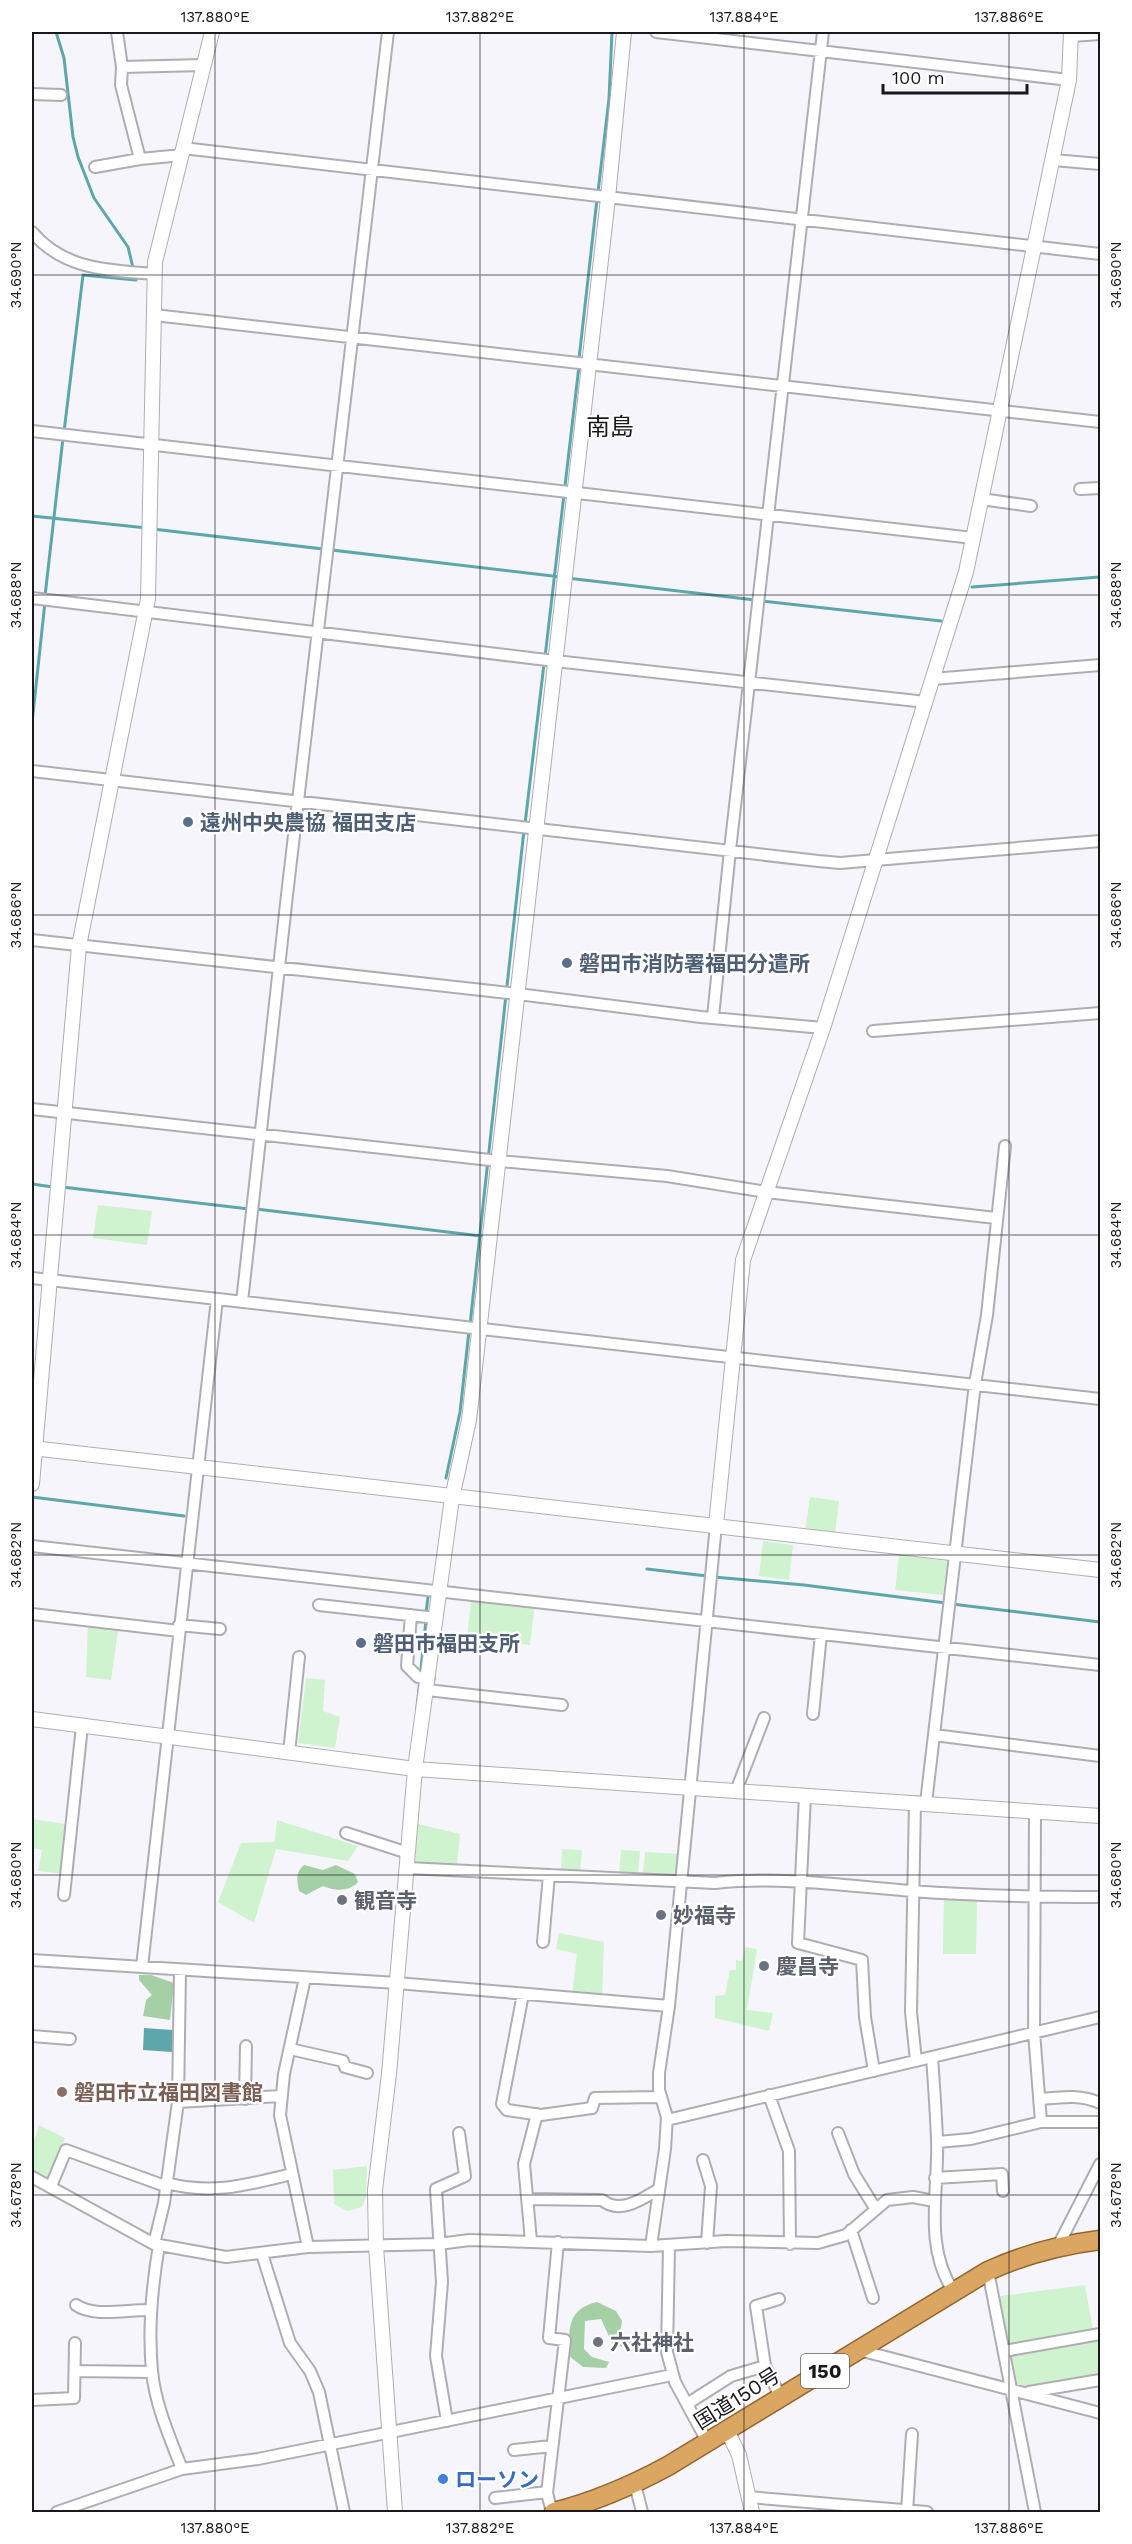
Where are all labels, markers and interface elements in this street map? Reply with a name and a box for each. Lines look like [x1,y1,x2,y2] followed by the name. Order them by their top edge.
[180,8,250,26] text: 137.880°E
[446,8,514,26] text: 137.882°E
[709,8,779,26] text: 137.884°E
[974,8,1044,26] text: 137.886°E
[883,57,1027,95] scale bar
[892,67,945,88] text: 100 m
[7,241,25,309] text: 34.690°N
[1107,241,1125,309] text: 34.690°N
[586,413,634,441] district label: 南島
[7,561,25,629] text: 34.688°N
[1107,561,1125,629] text: 34.688°N
[200,810,416,835] place label: 遠州中央農協 福田支店
[181,815,195,829] marker: 遠州中央農協 福田支店
[7,882,25,948] text: 34.686°N
[1107,882,1125,948] text: 34.686°N
[579,951,810,976] place label: 磐田市消防署福田分遣所
[560,956,574,970] marker: 磐田市消防署福田分遣所
[7,1202,25,1268] text: 34.684°N
[1107,1202,1125,1268] text: 34.684°N
[7,1522,25,1588] text: 34.682°N
[1107,1522,1125,1588] text: 34.682°N
[373,1631,520,1656] place label: 磐田市福田支所
[354,1636,368,1650] marker: 磐田市福田支所
[7,1841,25,1909] text: 34.680°N
[1107,1841,1125,1909] text: 34.680°N
[354,1888,417,1913] place label: 観音寺
[335,1893,349,1907] marker: 観音寺
[673,1903,736,1928] place label: 妙福寺
[654,1908,668,1922] marker: 妙福寺
[776,1954,839,1979] place label: 慶昌寺
[757,1959,771,1973] marker: 慶昌寺
[74,2080,263,2105] place label: 磐田市立福田図書館
[55,2085,69,2099] marker: 磐田市立福田図書館
[7,2162,25,2228] text: 34.678°N
[1107,2162,1125,2228] text: 34.678°N
[610,2330,694,2355] place label: 六社神社
[591,2335,605,2349] marker: 六社神社
[801,2354,849,2388] road number: 150
[689,2362,785,2434] street label: 国道150号
[455,2467,539,2492] place label: ローソン
[436,2472,450,2486] marker: ローソン
[180,2519,250,2537] text: 137.880°E
[446,2519,514,2537] text: 137.882°E
[709,2519,779,2537] text: 137.884°E
[974,2519,1044,2537] text: 137.886°E

